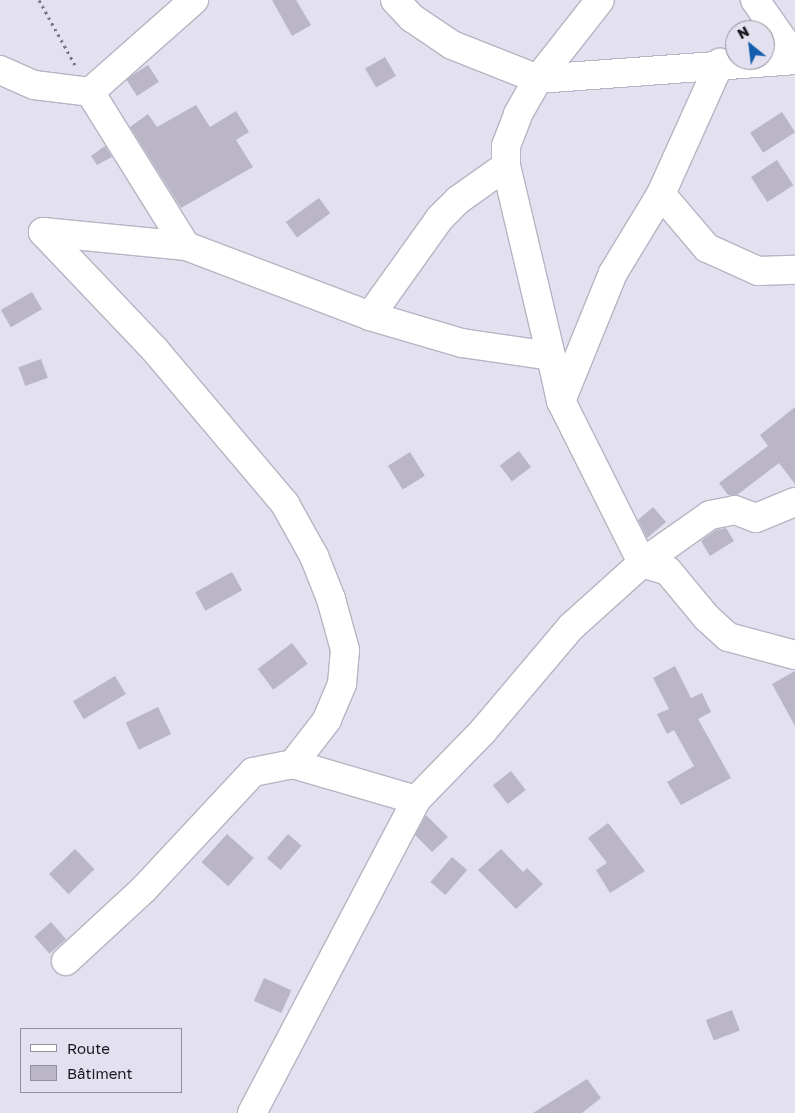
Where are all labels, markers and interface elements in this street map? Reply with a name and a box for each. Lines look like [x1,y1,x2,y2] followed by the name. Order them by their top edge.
[725,20,775,70] north arrow
[734,22,752,42] text: N
[20,1028,182,1093] legend
[67,1039,110,1057] text: Route
[67,1064,132,1082] text: Bâtiment

